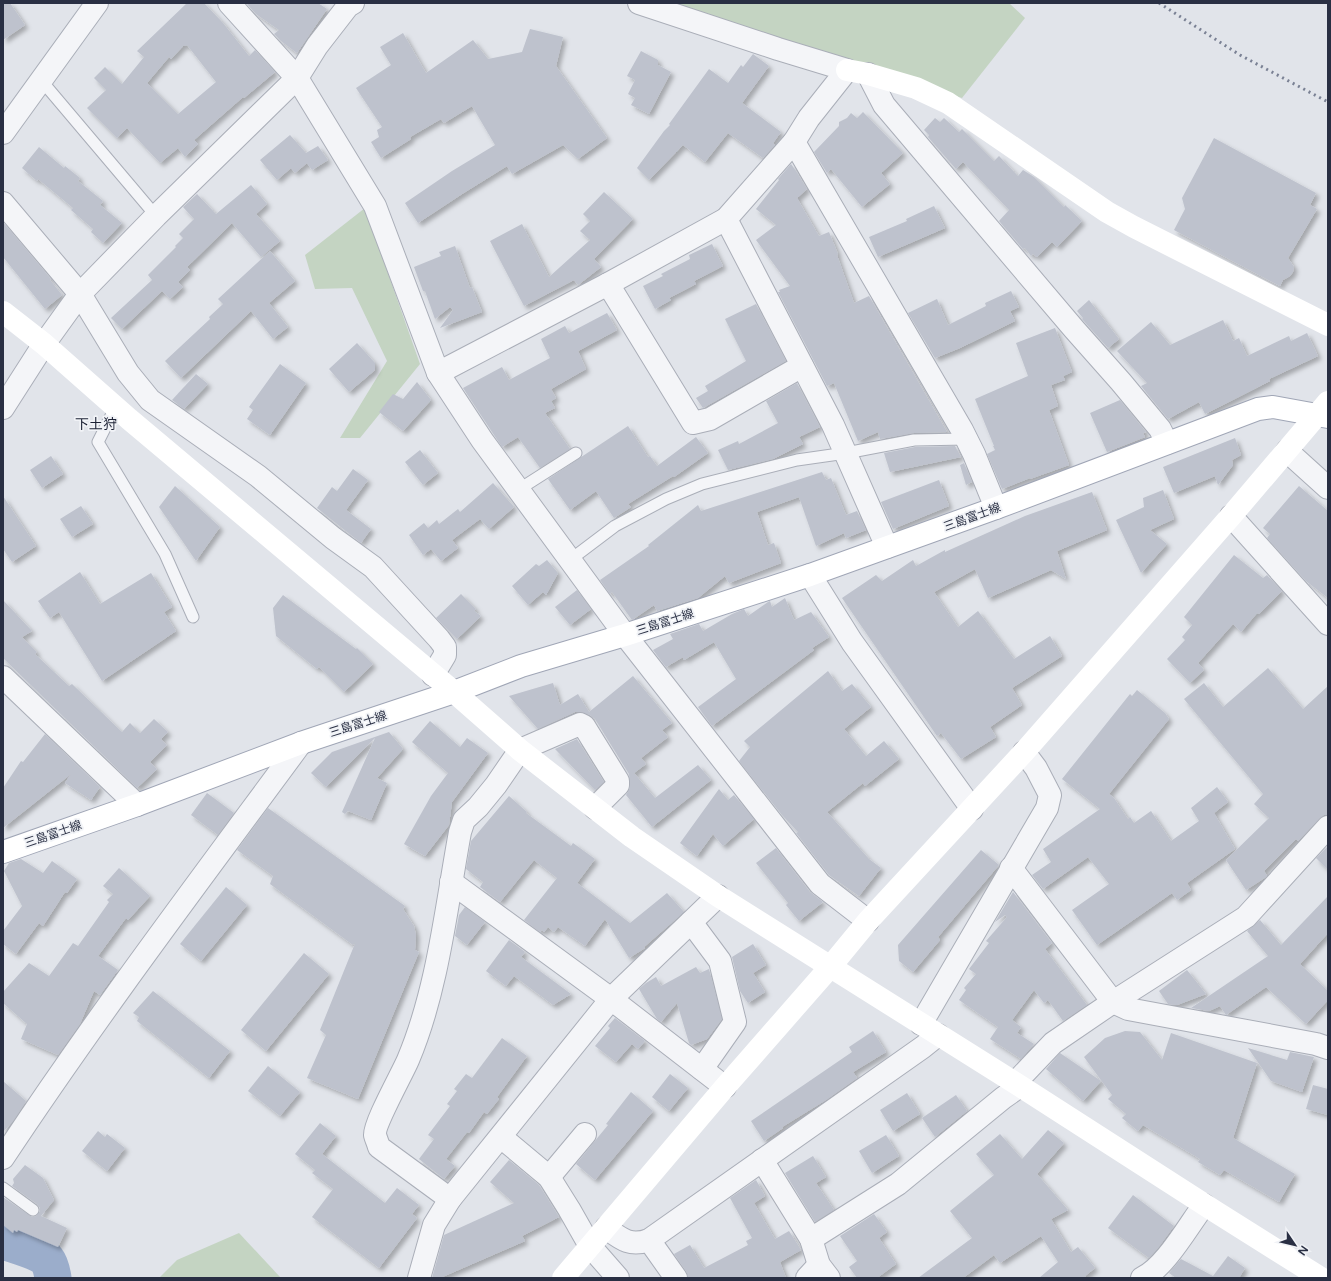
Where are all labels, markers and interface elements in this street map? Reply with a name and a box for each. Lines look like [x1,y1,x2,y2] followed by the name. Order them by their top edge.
[75,416,117,433] district label: 下土狩
[941,500,1003,534] street label: 三島富士線
[634,606,696,638] street label: 三島富士線
[327,708,389,740] street label: 三島富士線
[22,818,84,850] street label: 三島富士線
[1275,1225,1315,1265] north arrow
[1295,1243,1311,1258] text: N

